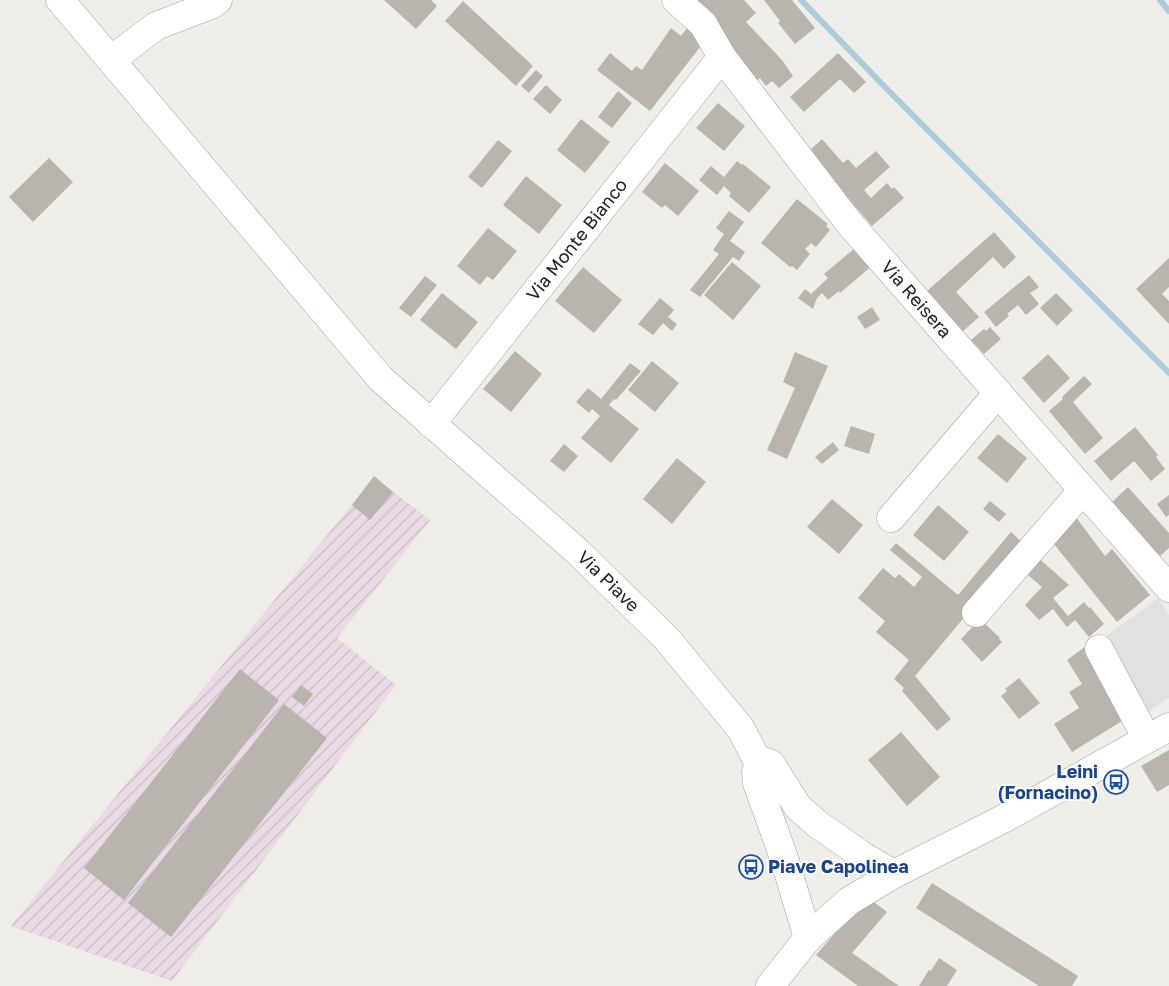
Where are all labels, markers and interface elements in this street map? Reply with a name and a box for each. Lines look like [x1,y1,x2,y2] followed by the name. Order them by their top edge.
[521,174,631,305] street label: Via Monte Bianco
[877,256,957,342] street label: Via Reisera
[573,546,644,616] street label: Via Piave
[998,760,1098,803] place label: Leini (Fornacino)
[1103,769,1129,795] bus stop icon: Leini (Fornacino)
[738,854,764,880] bus stop icon: Piave Capolinea
[768,855,909,877] place label: Piave Capolinea

